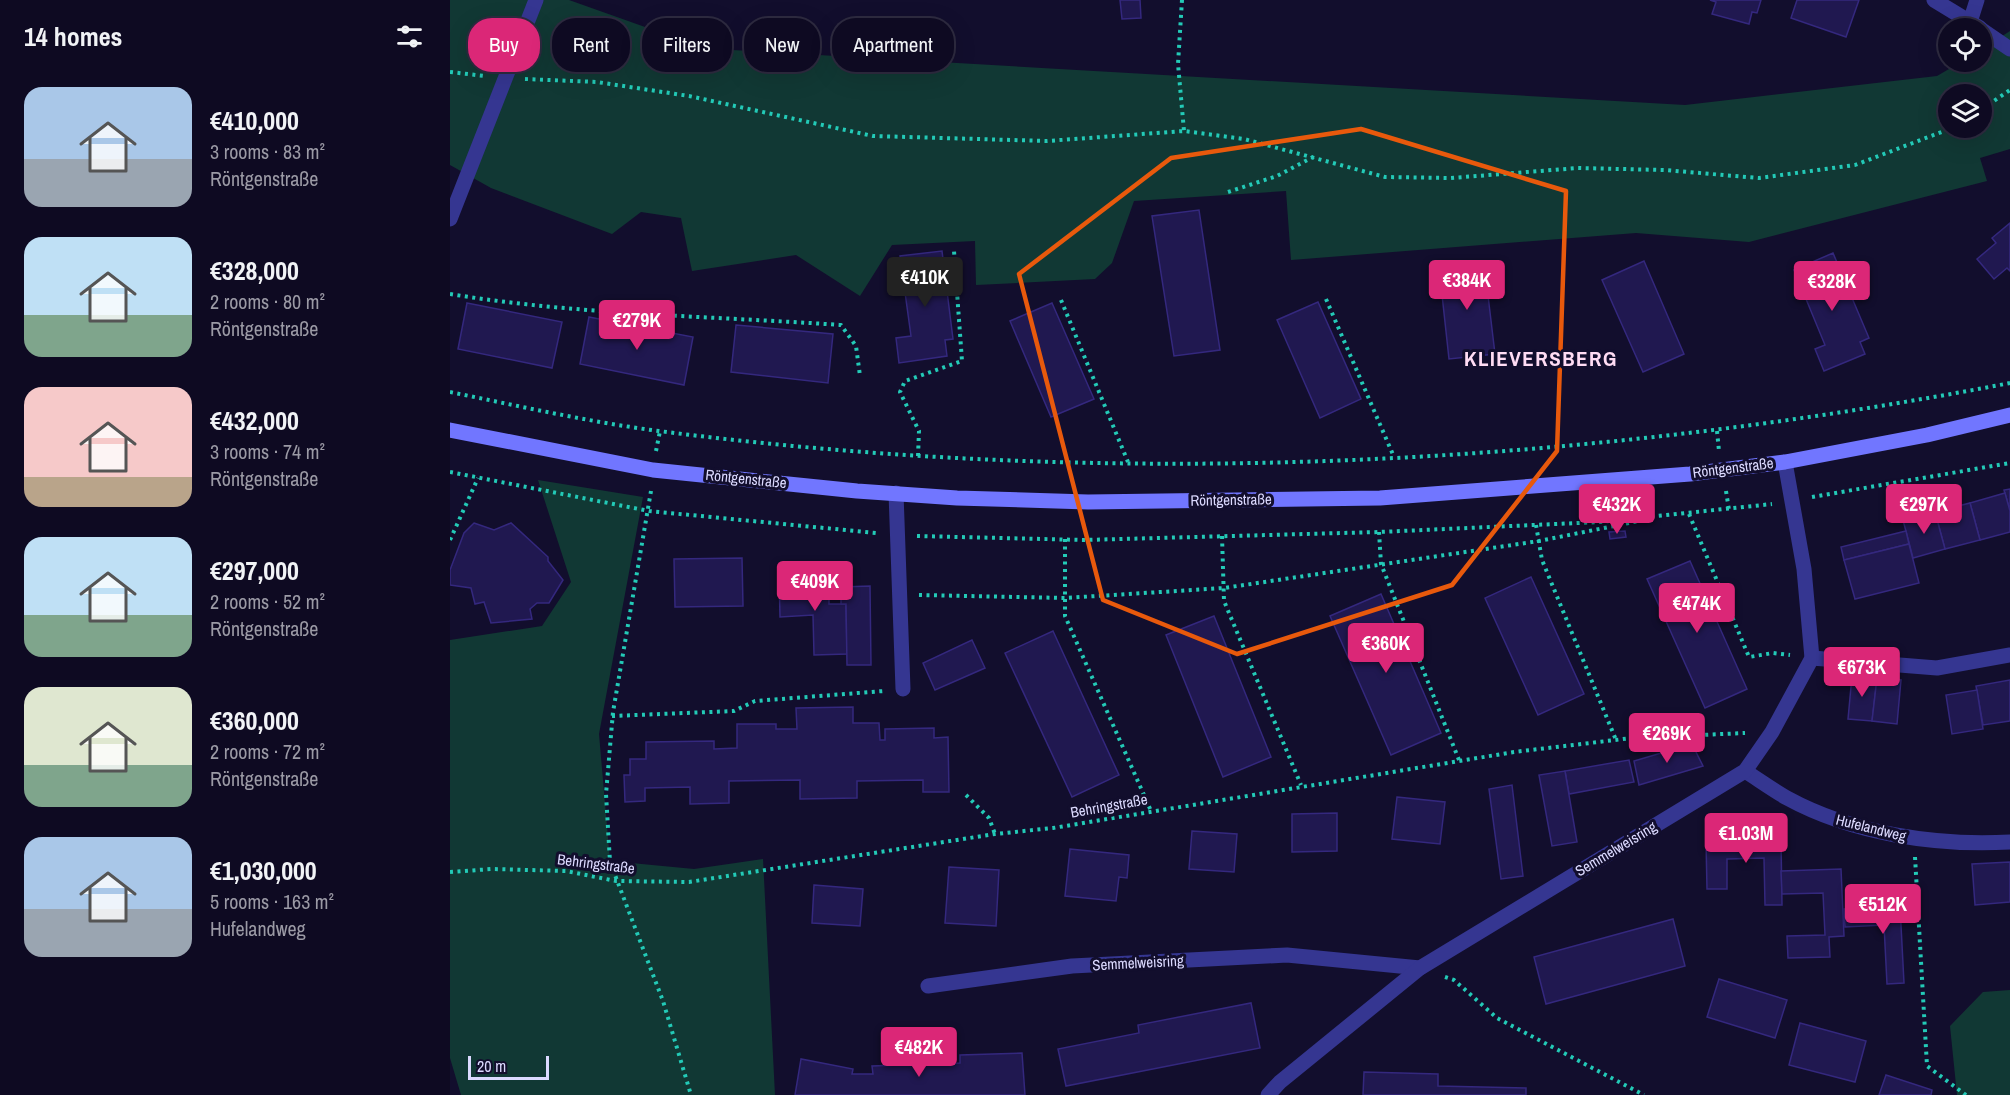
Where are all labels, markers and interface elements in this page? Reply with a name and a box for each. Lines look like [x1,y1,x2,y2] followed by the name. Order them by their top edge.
[468,18,540,72] chip: Buy
[552,18,630,72] chip: Rent
[642,18,732,72] chip: Filters
[744,18,820,72] chip: New
[832,18,954,72] chip: Apartment
[1938,18,1992,138] map controls
[1938,18,1992,72] button: locate
[24,19,122,54] text: 14 homes
[393,20,426,53] icon: filters
[1938,84,1992,138] button: layers
[210,103,299,138] text: €410,000
[72,111,144,183] icon: home
[210,138,325,165] text: 3 rooms · 83 m²
[210,165,318,192] text: Röntgenstraße
[210,253,299,288] text: €328,000
[883,257,967,308] pin: €410K
[1425,260,1509,311] pin: €384K
[72,261,144,333] icon: home
[1790,261,1874,312] pin: €328K
[901,263,949,290] text: €410K
[1443,266,1491,293] text: €384K
[1808,267,1856,294] text: €328K
[210,288,325,315] text: 2 rooms · 80 m²
[595,300,679,351] pin: €279K
[613,306,661,333] text: €279K
[210,315,318,342] text: Röntgenstraße
[1464,344,1618,373] district label: KLIEVERSBERG
[210,403,299,438] text: €432,000
[72,411,144,483] icon: home
[210,438,325,465] text: 3 rooms · 74 m²
[1691,452,1775,483] street label: Röntgenstraße
[704,464,788,493] street label: Röntgenstraße
[210,465,318,492] text: Röntgenstraße
[1575,484,1659,535] pin: €432K
[1882,484,1966,535] pin: €297K
[1190,488,1272,511] street label: Röntgenstraße
[1593,490,1641,517] text: €432K
[1900,490,1948,517] text: €297K
[210,553,299,588] text: €297,000
[72,561,144,633] icon: home
[773,561,857,612] pin: €409K
[791,567,839,594] text: €409K
[1655,583,1739,634] pin: €474K
[210,588,325,615] text: 2 rooms · 52 m²
[1673,589,1721,616] text: €474K
[210,615,318,642] text: Röntgenstraße
[1344,623,1428,674] pin: €360K
[1362,629,1410,656] text: €360K
[1820,647,1904,698] pin: €673K
[1838,653,1886,680] text: €673K
[210,703,299,738] text: €360,000
[72,711,144,783] icon: home
[1625,713,1709,764] pin: €269K
[1643,719,1691,746] text: €269K
[210,738,325,765] text: 2 rooms · 72 m²
[210,765,318,792] text: Röntgenstraße
[1069,788,1149,823] street label: Behringstraße
[1834,809,1909,846] street label: Hufelandweg
[1697,813,1795,864] pin: €1.03M
[1571,816,1661,881] street label: Semmelweisring
[1719,819,1773,846] text: €1.03M
[556,848,636,879] street label: Behringstraße
[210,853,317,888] text: €1,030,000
[72,861,144,933] icon: home
[1841,884,1925,935] pin: €512K
[210,888,334,915] text: 5 rooms · 163 m²
[1859,890,1907,917] text: €512K
[210,915,306,942] text: Hufelandweg
[1092,950,1184,975] street label: Semmelweisring
[877,1027,961,1078] pin: €482K
[895,1033,943,1060] text: €482K
[468,1053,549,1080] scale bar
[477,1055,506,1077] text: 20 m

